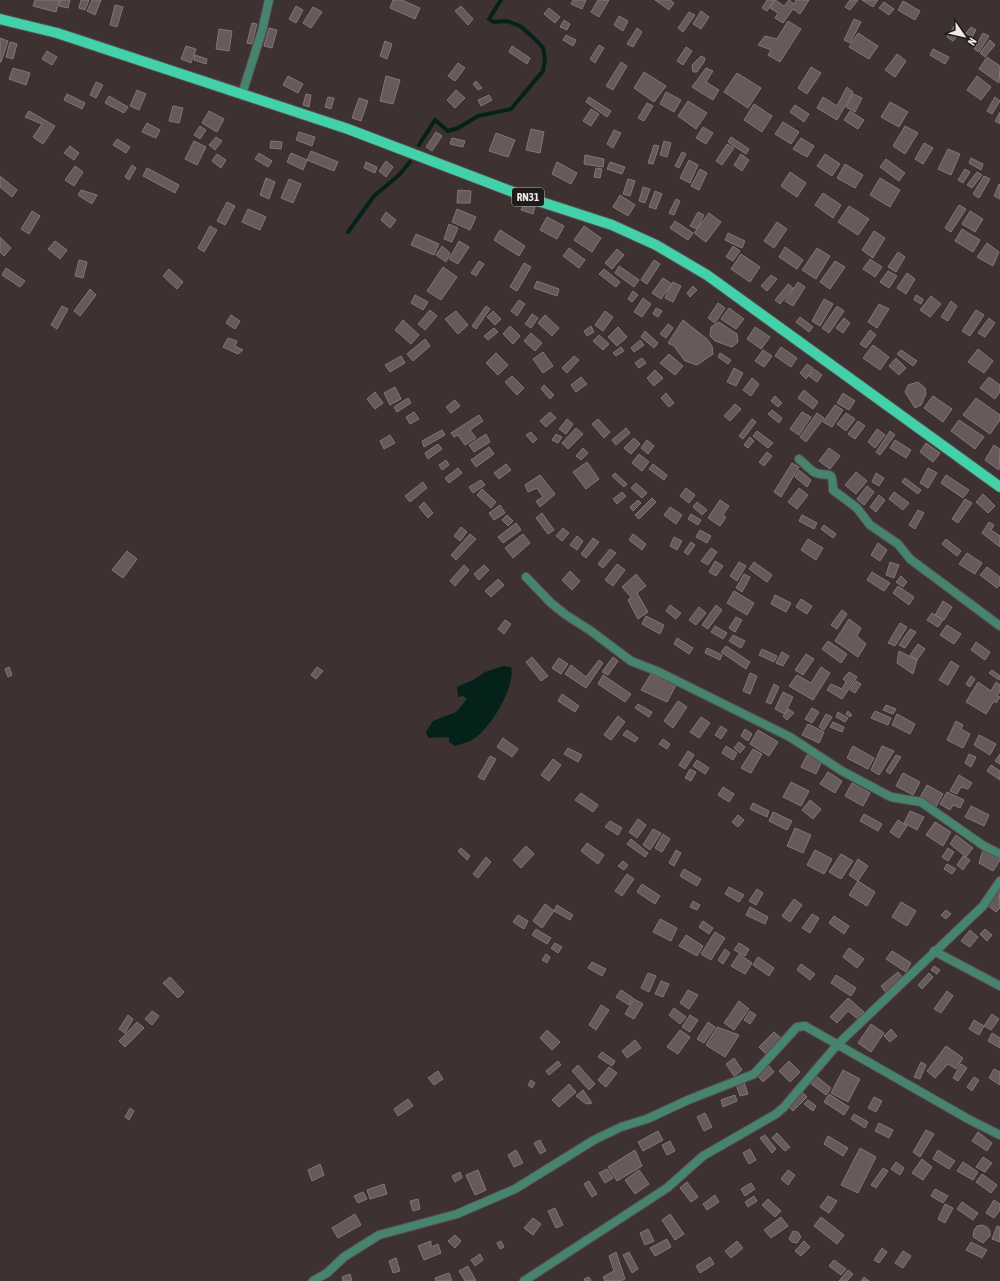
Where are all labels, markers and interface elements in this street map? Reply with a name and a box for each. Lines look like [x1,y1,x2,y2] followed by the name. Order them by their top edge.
[944,16,984,56] north arrow
[965,36,979,48] text: N
[512,188,544,206] road number: RN31

